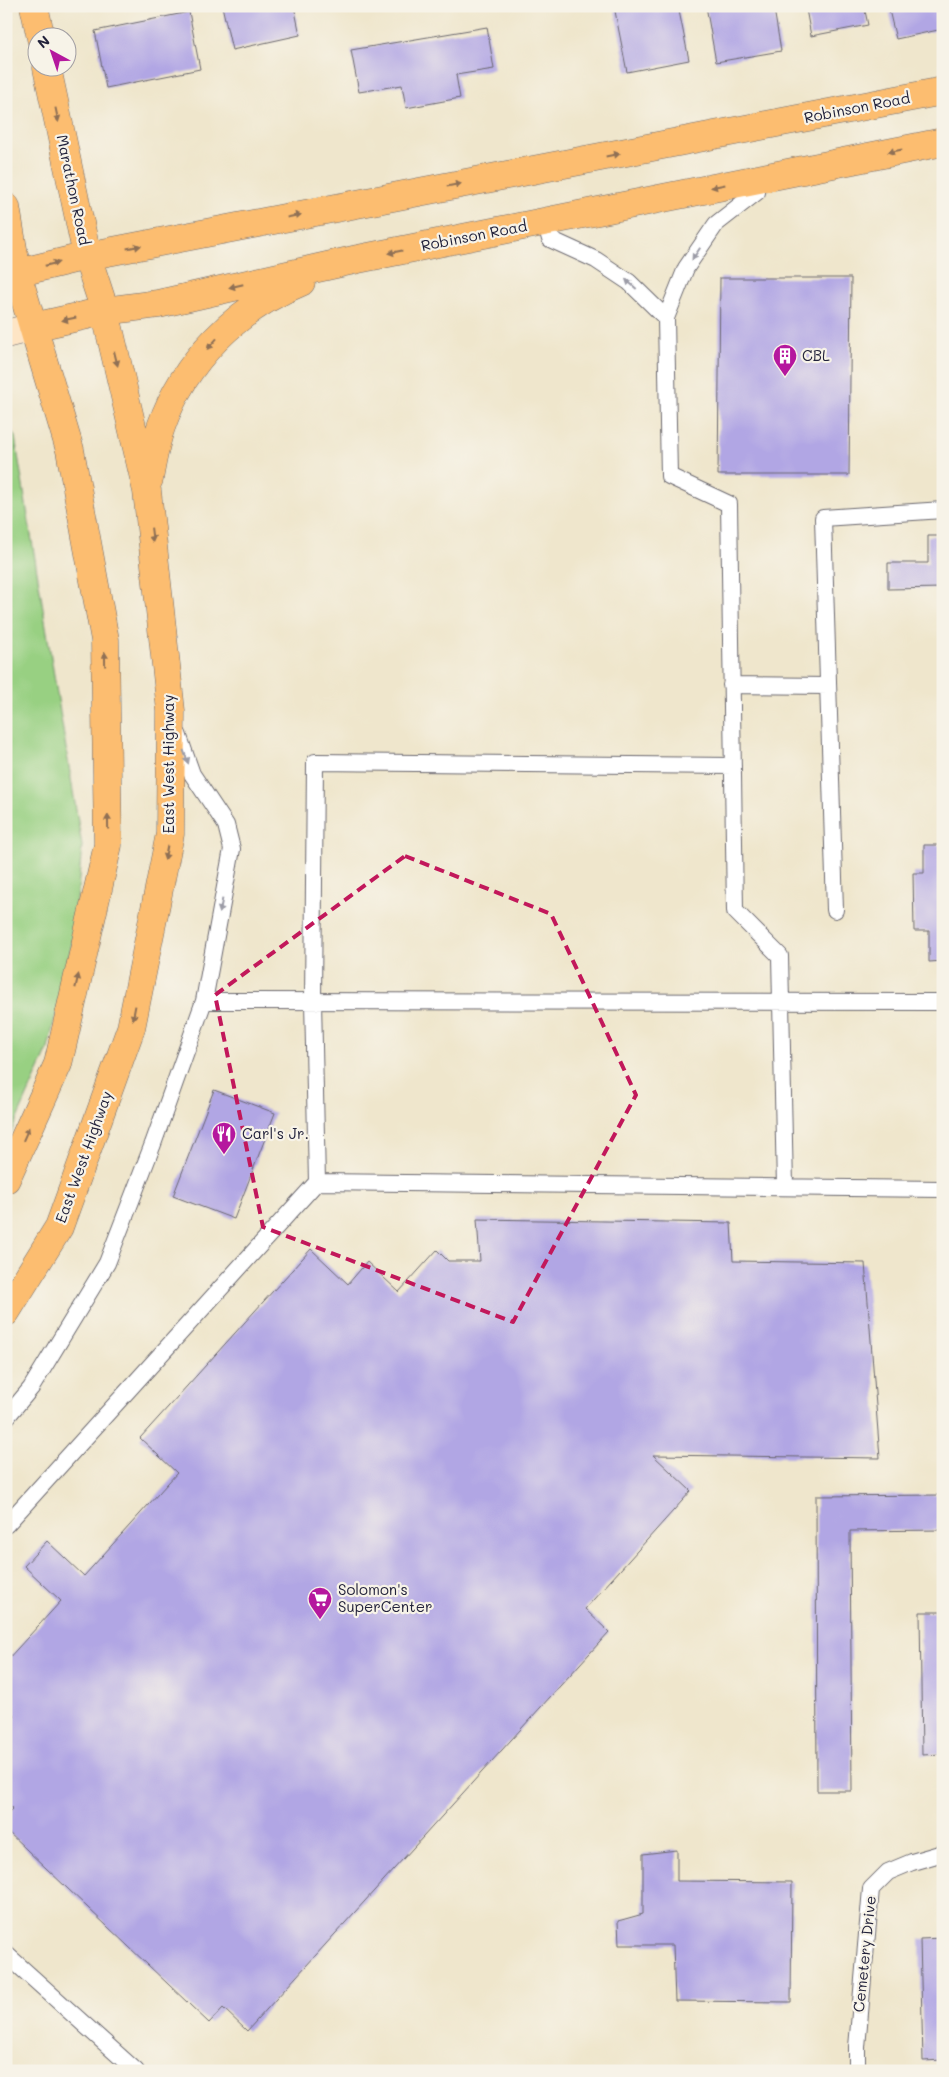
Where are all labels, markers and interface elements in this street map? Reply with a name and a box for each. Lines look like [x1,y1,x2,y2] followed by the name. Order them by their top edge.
[28,28,78,78] north arrow
[33,31,54,52] text: N
[802,87,912,127] street label: Robinson Road
[53,108,61,123] one-way arrow
[52,133,95,247] street label: Marathon Road
[886,148,902,156] one-way arrow
[606,150,622,158] one-way arrow
[446,181,462,189] one-way arrow
[710,183,726,191] one-way arrow
[286,212,302,220] one-way arrow
[419,215,529,255] street label: Robinson Road
[127,242,143,250] one-way arrow
[691,247,701,261] one-way arrow
[387,248,402,256] one-way arrow
[44,260,59,268] one-way arrow
[626,278,638,290] one-way arrow
[228,282,243,290] one-way arrow
[61,315,76,323] one-way arrow
[206,337,218,349] one-way arrow
[772,343,798,377] building icon: CBL
[802,345,830,365] place label: CBL
[112,351,120,366] one-way arrow
[148,527,156,543] one-way arrow
[101,651,109,667] one-way arrow
[158,694,178,834] street label: East West Highway
[182,750,190,765] one-way arrow
[104,814,112,830] one-way arrow
[162,846,170,862] one-way arrow
[217,899,225,915] one-way arrow
[73,973,81,988] one-way arrow
[130,1005,138,1021] one-way arrow
[50,1088,116,1225] street label: East West Highway
[211,1121,237,1155] restaurant icon: Carl's Jr.
[242,1123,309,1143] place label: Carl's Jr.
[23,1127,31,1141] one-way arrow
[338,1579,432,1616] place label: Solomon's SuperCenter
[307,1586,333,1620] supermarket icon: Solomon's SuperCenter
[848,1895,880,2013] street label: Cemetery Drive

